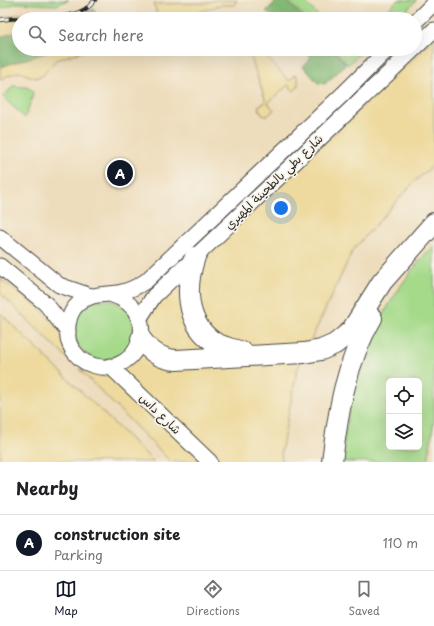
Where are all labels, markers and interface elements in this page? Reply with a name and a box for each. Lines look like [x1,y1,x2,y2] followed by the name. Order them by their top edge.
[12,12,422,56] search box
[26,23,48,45] icon: search
[58,23,144,46] text: Search here
[220,129,329,235] street label: شارع بطي بالطحينة المهيري
[107,158,133,188] pin: A
[271,198,291,218] your location
[386,378,422,450] map controls
[386,378,422,414] button: locate
[135,389,186,439] street label: شارع داس
[386,414,422,450] button: layers
[16,475,78,501] text: Nearby
[54,522,181,545] text: construction site
[24,533,34,552] text: A
[383,533,418,552] text: 110 m
[54,545,103,564] text: Parking
[54,578,78,619] tab: Map
[186,578,240,619] tab: Directions
[348,578,380,619] tab: Saved

